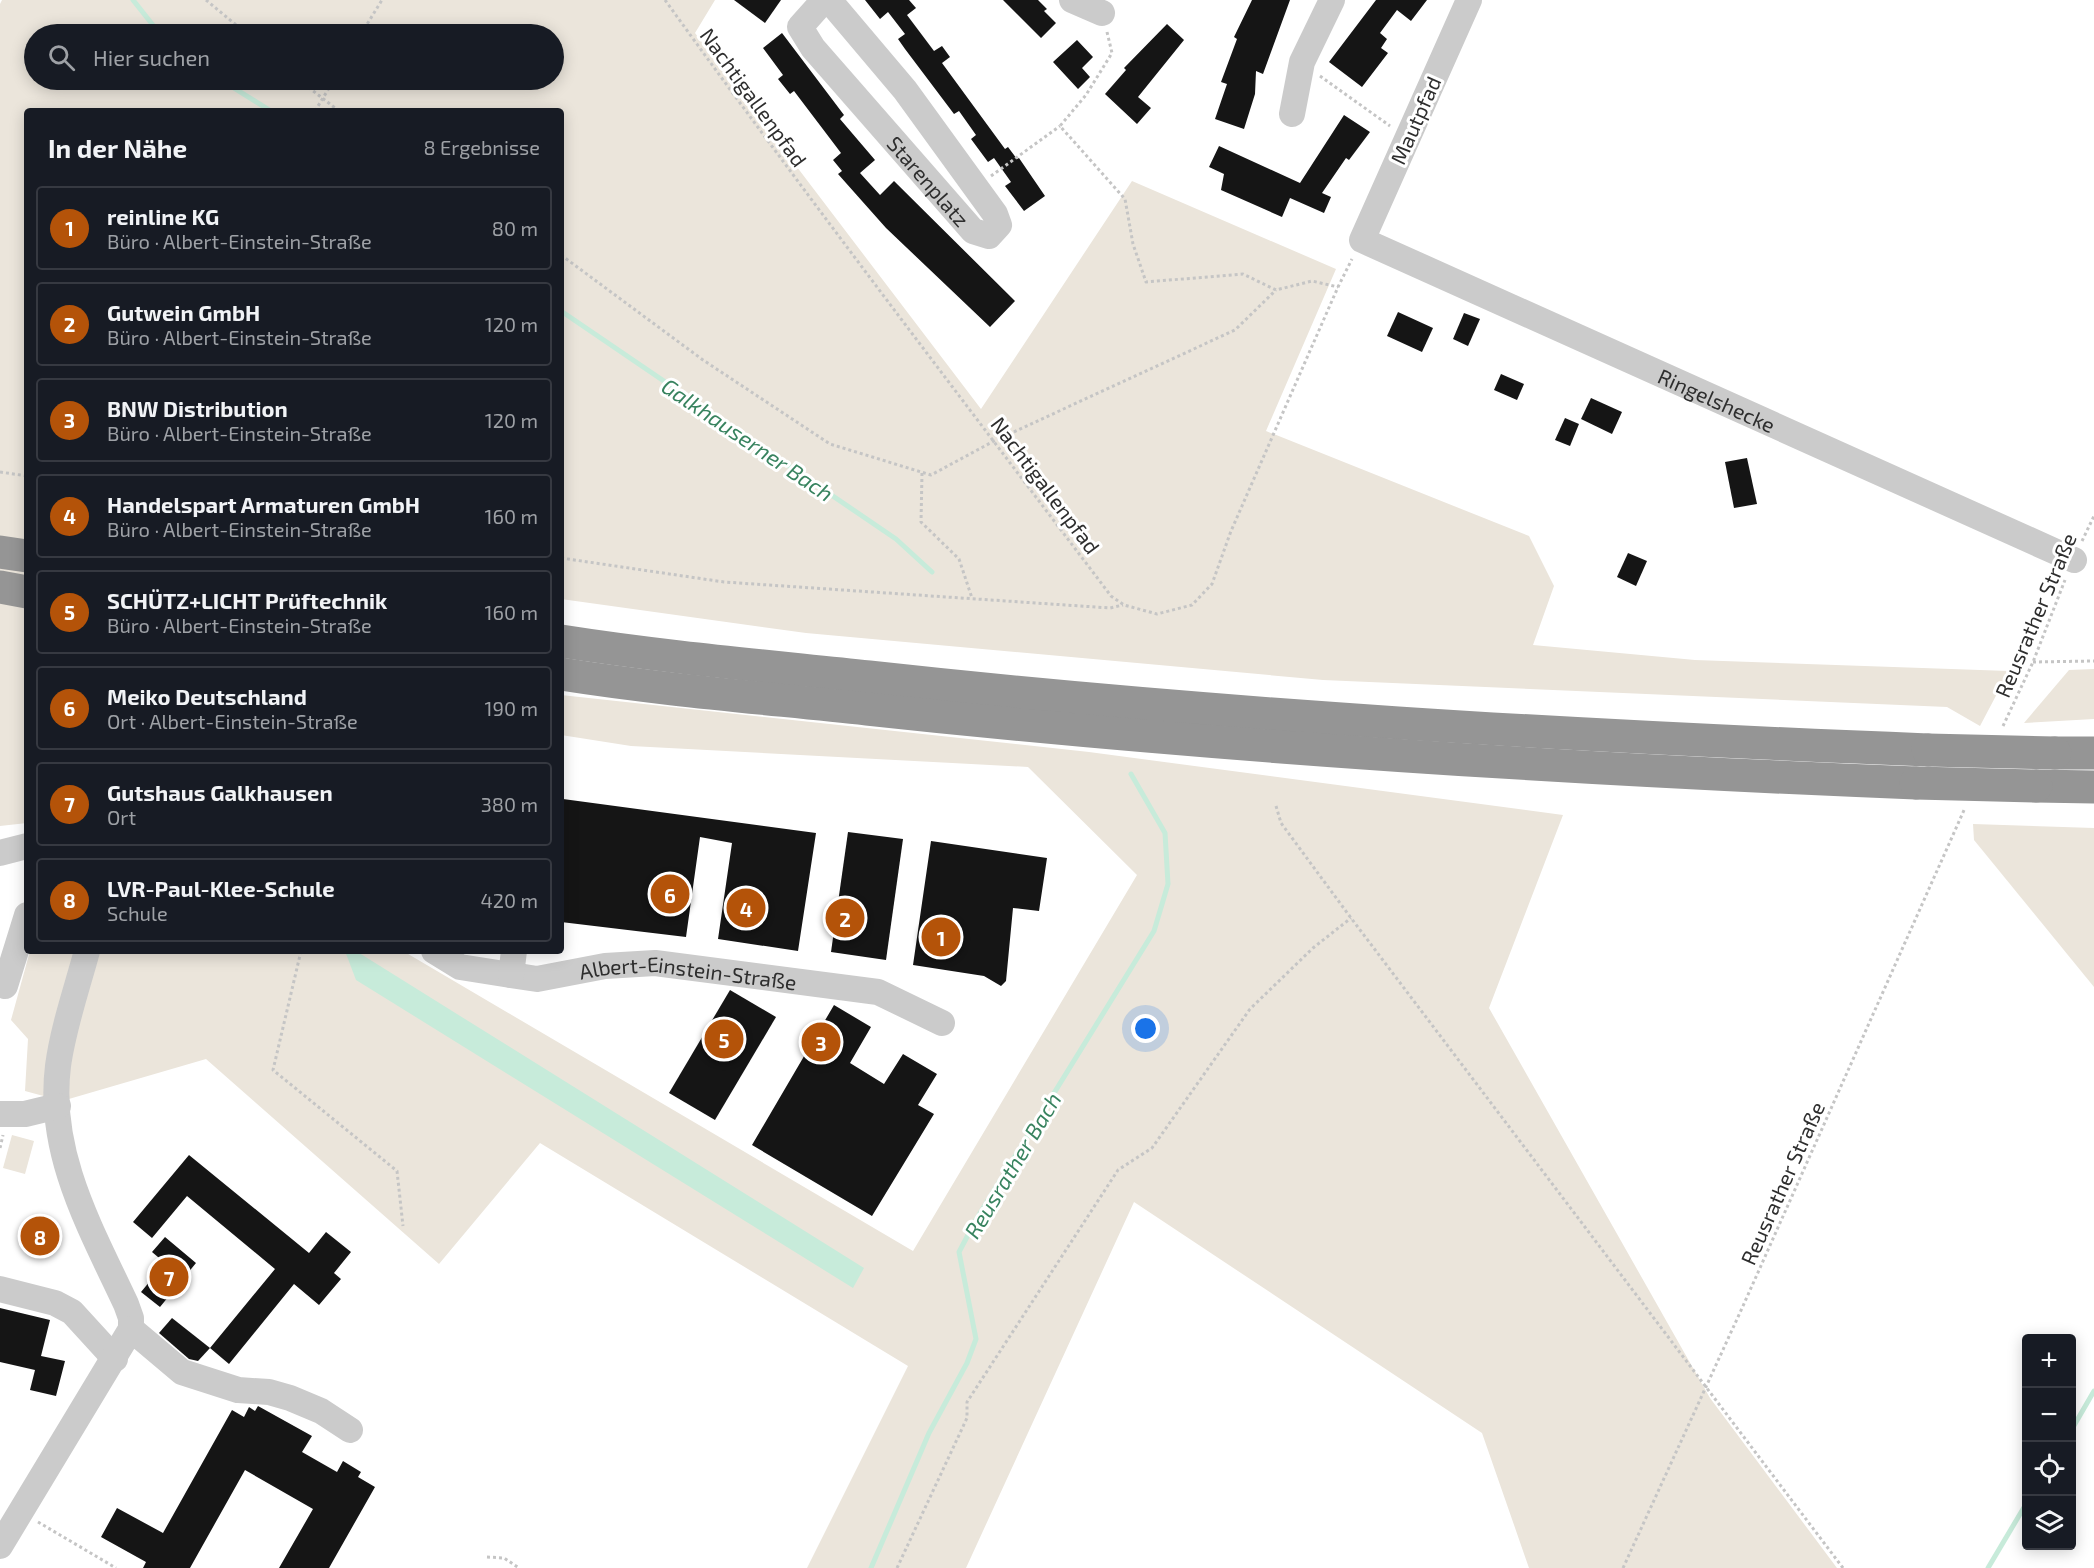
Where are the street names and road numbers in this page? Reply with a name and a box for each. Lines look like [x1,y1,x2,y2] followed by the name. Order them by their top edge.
[695,23,813,171] street label: Nachtigallenpfad
[1385,72,1445,168] street label: Mautpfad
[883,130,975,231] street label: Starenplatz
[1655,362,1779,437] street label: Ringelshecke
[986,412,1106,558] street label: Nachtigallenpfad
[1989,529,2081,701] street label: Reusrather Straße
[577,950,798,994] street label: Albert-Einstein-Straße
[1735,1098,1829,1268] street label: Reusrather Straße

